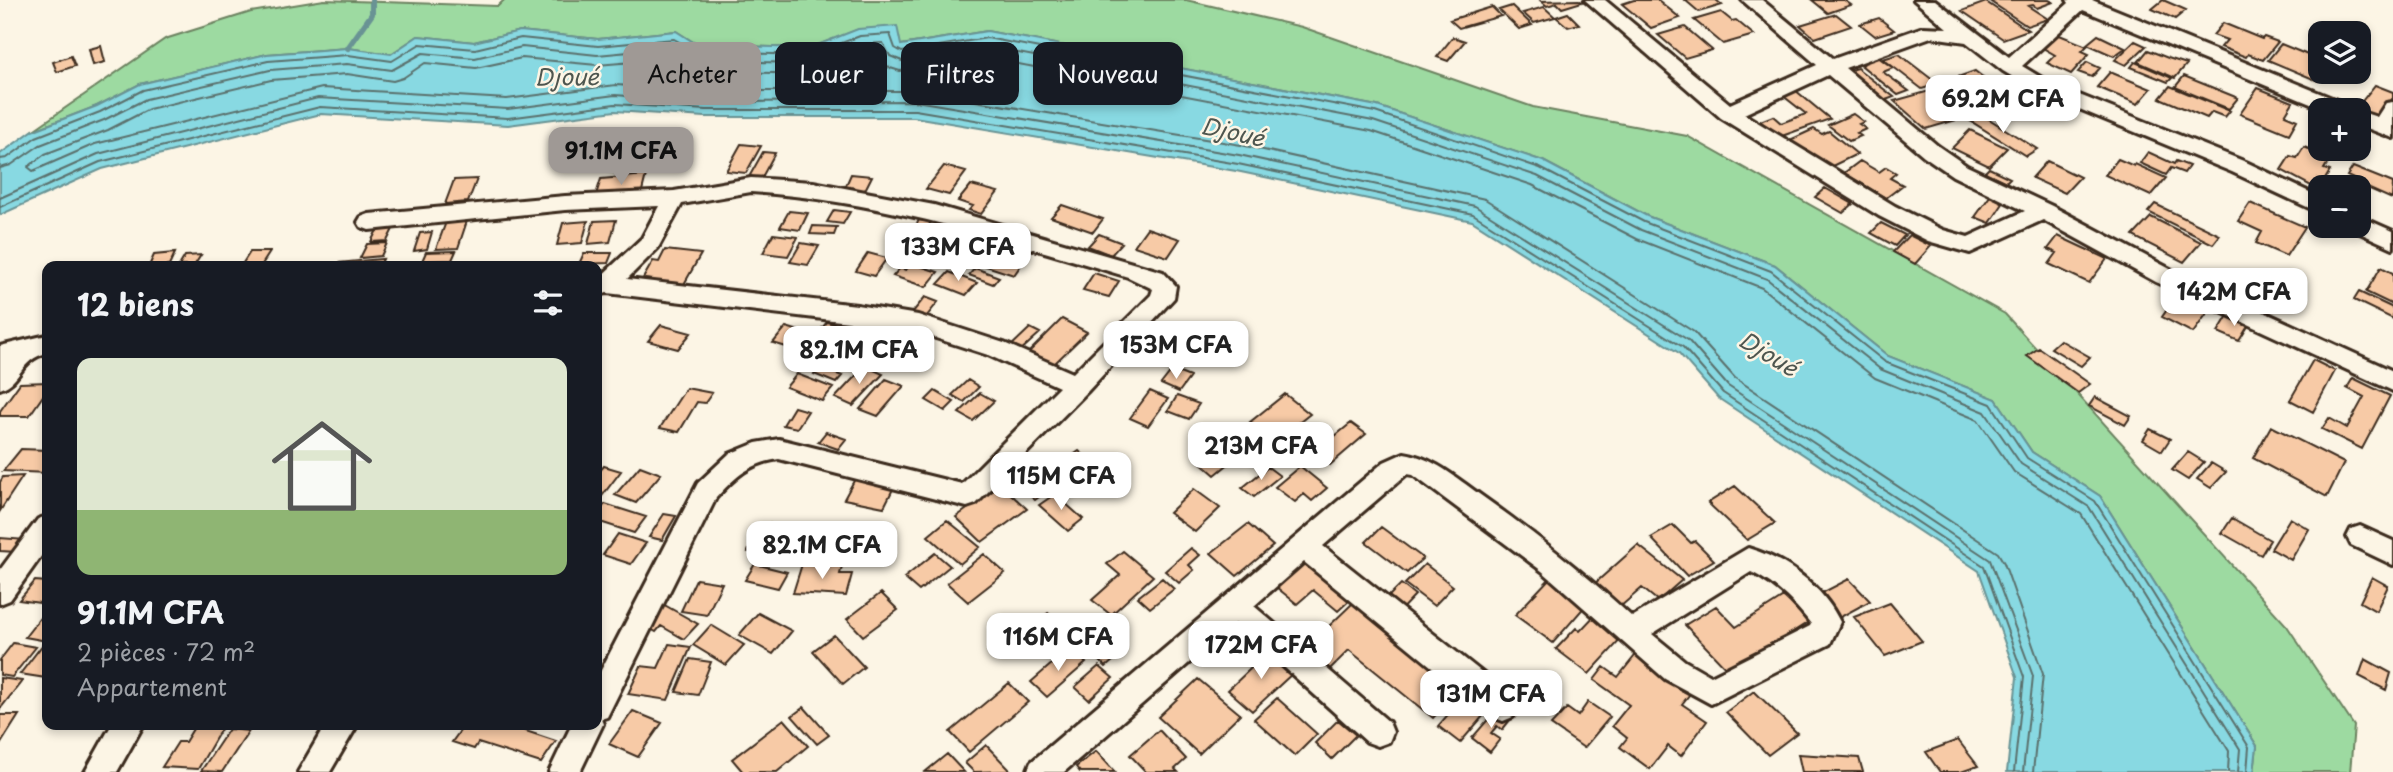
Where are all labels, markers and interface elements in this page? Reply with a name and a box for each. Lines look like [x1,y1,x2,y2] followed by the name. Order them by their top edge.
[2308,21,2371,238] map controls
[2308,21,2371,84] button: layers
[623,42,761,105] chip: Acheter
[775,42,887,105] chip: Louer
[901,42,1019,105] chip: Filtres
[1033,42,1183,105] chip: Nouveau
[535,58,601,94] water label: Djoué
[1923,76,2083,135] pin: 69.2M CFA
[1941,80,2065,115] text: 69.2M CFA
[2308,98,2371,161] button: +
[1198,107,1270,155] water label: Djoué
[541,128,701,187] pin: 91.1M CFA
[564,132,678,167] text: 91.1M CFA
[2308,175,2371,238] button: −
[886,224,1030,283] pin: 133M CFA
[901,228,1015,263] text: 133M CFA
[2162,268,2306,328] pin: 142M CFA
[2177,273,2291,308] text: 142M CFA
[77,281,194,326] text: 12 biens
[529,284,567,322] icon: filters
[1733,321,1807,385] water label: Djoué
[1104,322,1248,381] pin: 153M CFA
[779,326,939,386] pin: 82.1M CFA
[1119,326,1233,361] text: 153M CFA
[799,331,919,366] text: 82.1M CFA
[259,403,385,529] icon: home
[1189,422,1333,482] pin: 213M CFA
[1204,427,1318,462] text: 213M CFA
[989,452,1133,512] pin: 115M CFA
[1006,457,1116,492] text: 115M CFA
[742,522,902,581] pin: 82.1M CFA
[762,526,882,561] text: 82.1M CFA
[77,589,224,634] text: 91.1M CFA
[986,614,1130,673] pin: 116M CFA
[1003,618,1113,653] text: 116M CFA
[1189,622,1333,681] pin: 172M CFA
[1204,626,1318,661] text: 172M CFA
[77,634,255,669] text: 2 pièces · 72 m²
[77,669,227,704] text: Appartement
[1419,670,1563,730] pin: 131M CFA
[1436,675,1546,710] text: 131M CFA

